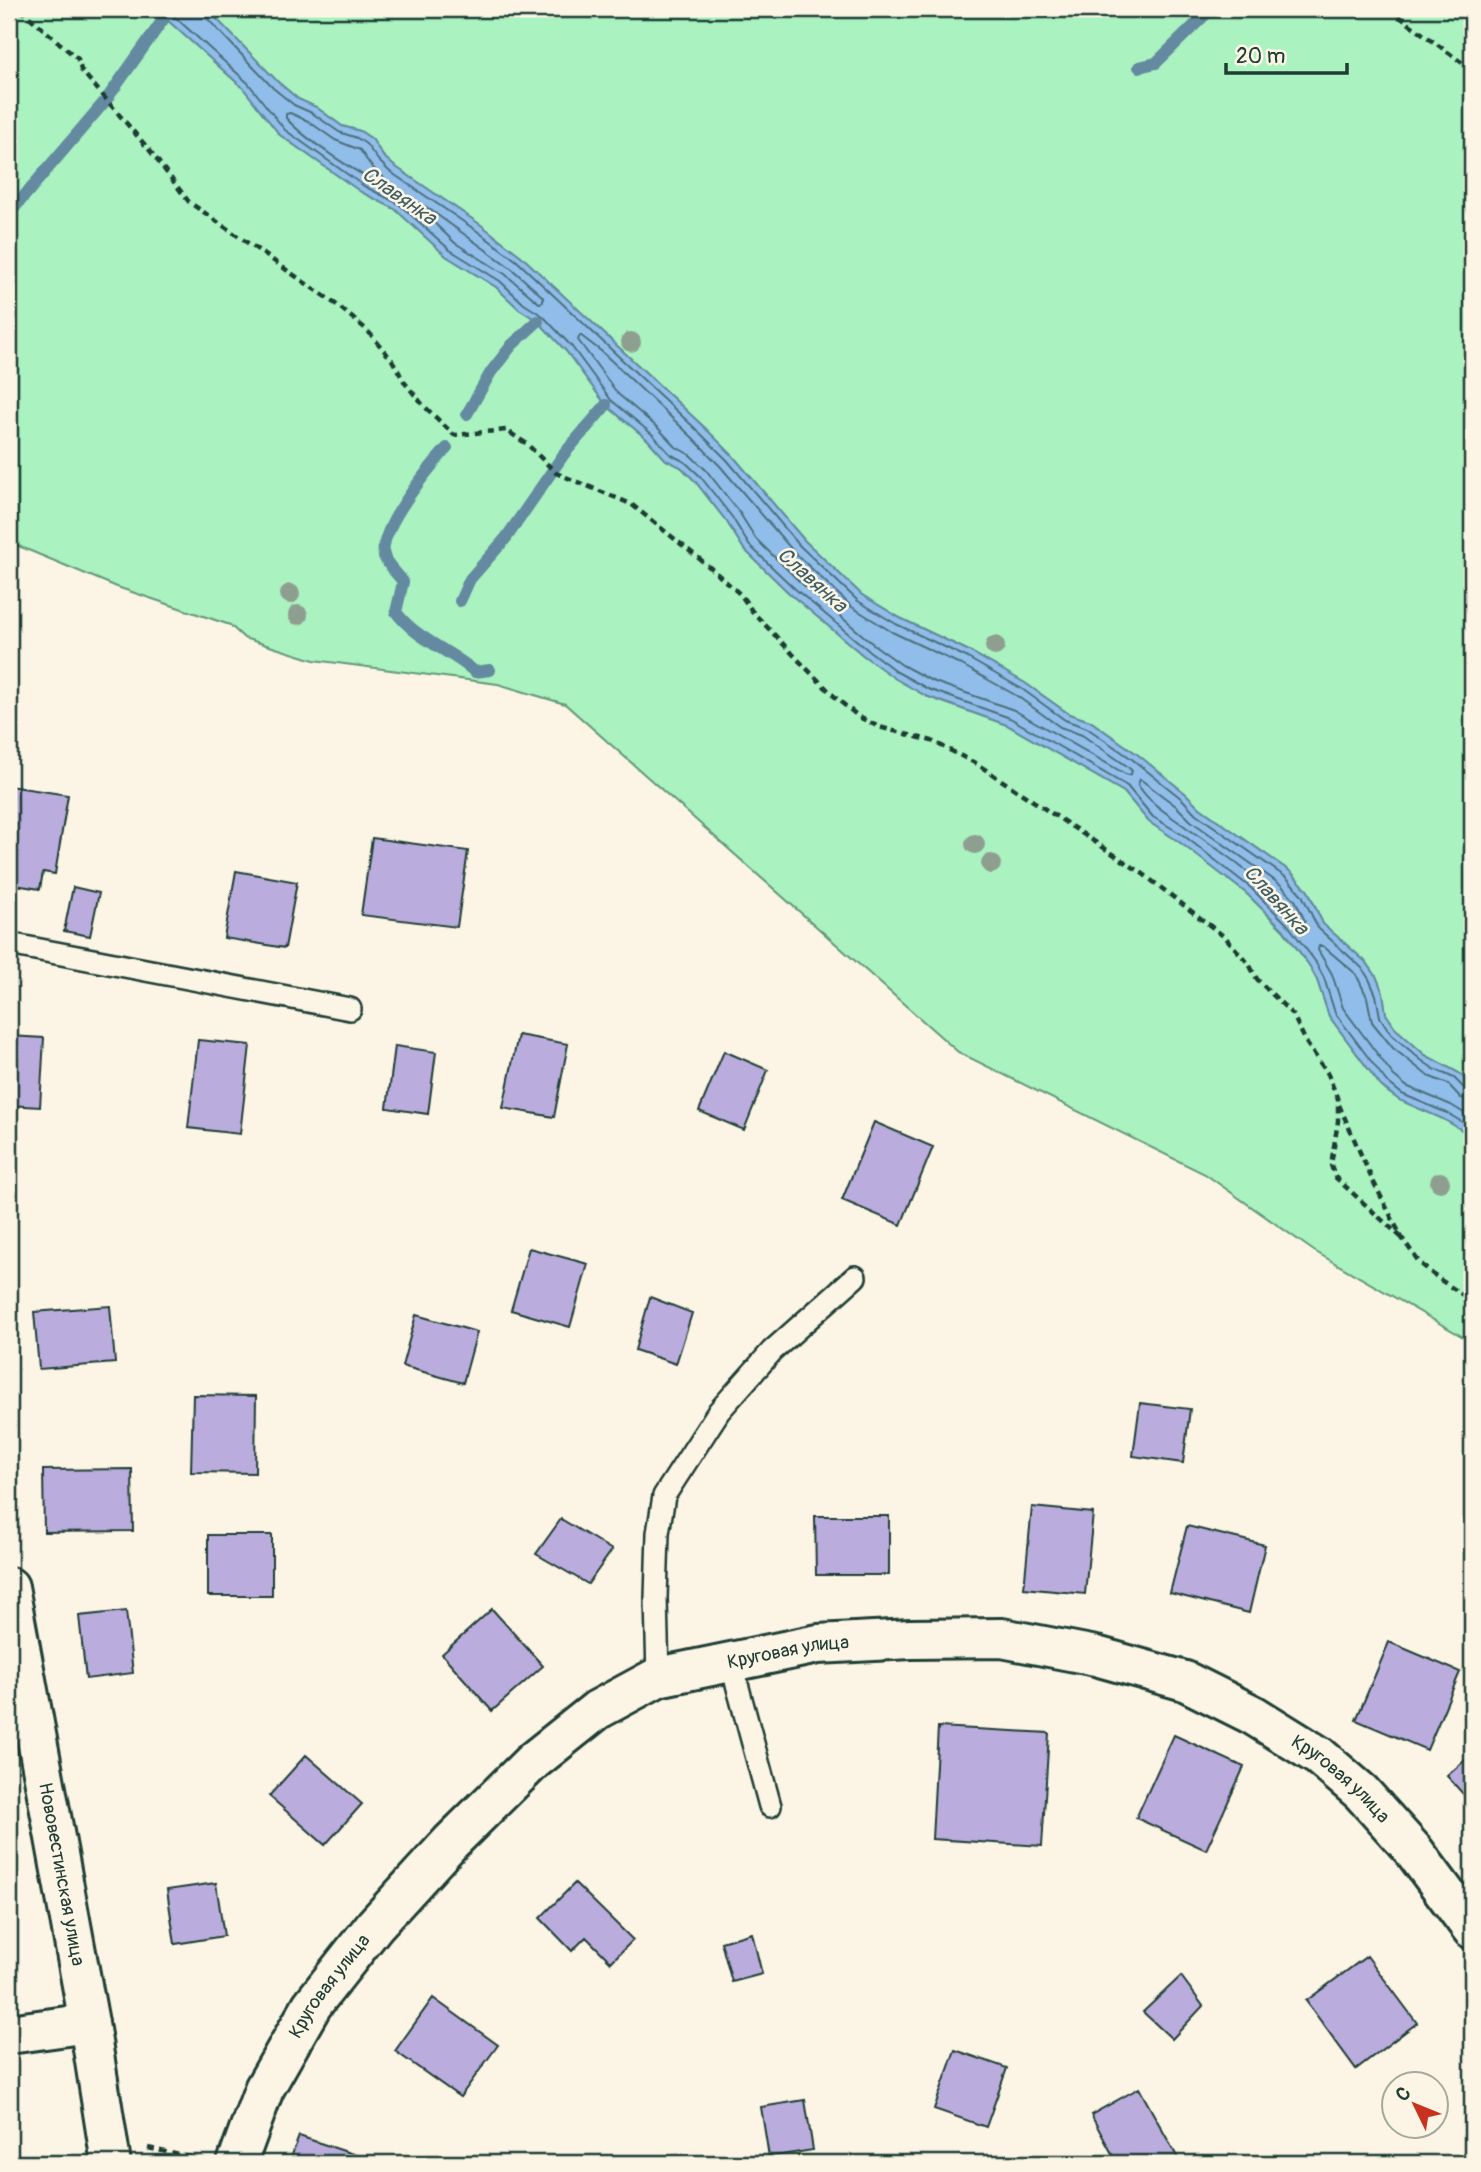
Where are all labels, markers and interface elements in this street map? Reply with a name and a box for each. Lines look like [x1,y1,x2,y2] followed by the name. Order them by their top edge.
[1226,32,1346,76] scale bar
[1236,43,1285,70] text: 20 m
[356,161,443,232] water label: Славянка
[771,542,854,619] water label: Славянка
[1238,859,1315,942] water label: Славянка
[725,1630,850,1674] street label: Круговая улица
[1287,1730,1395,1828] street label: Круговая улица
[33,1781,90,1968] street label: Нововестинская улица
[284,1929,375,2042] street label: Круговая улица
[1380,2070,1450,2140] north arrow
[1391,2081,1416,2107] text: С

